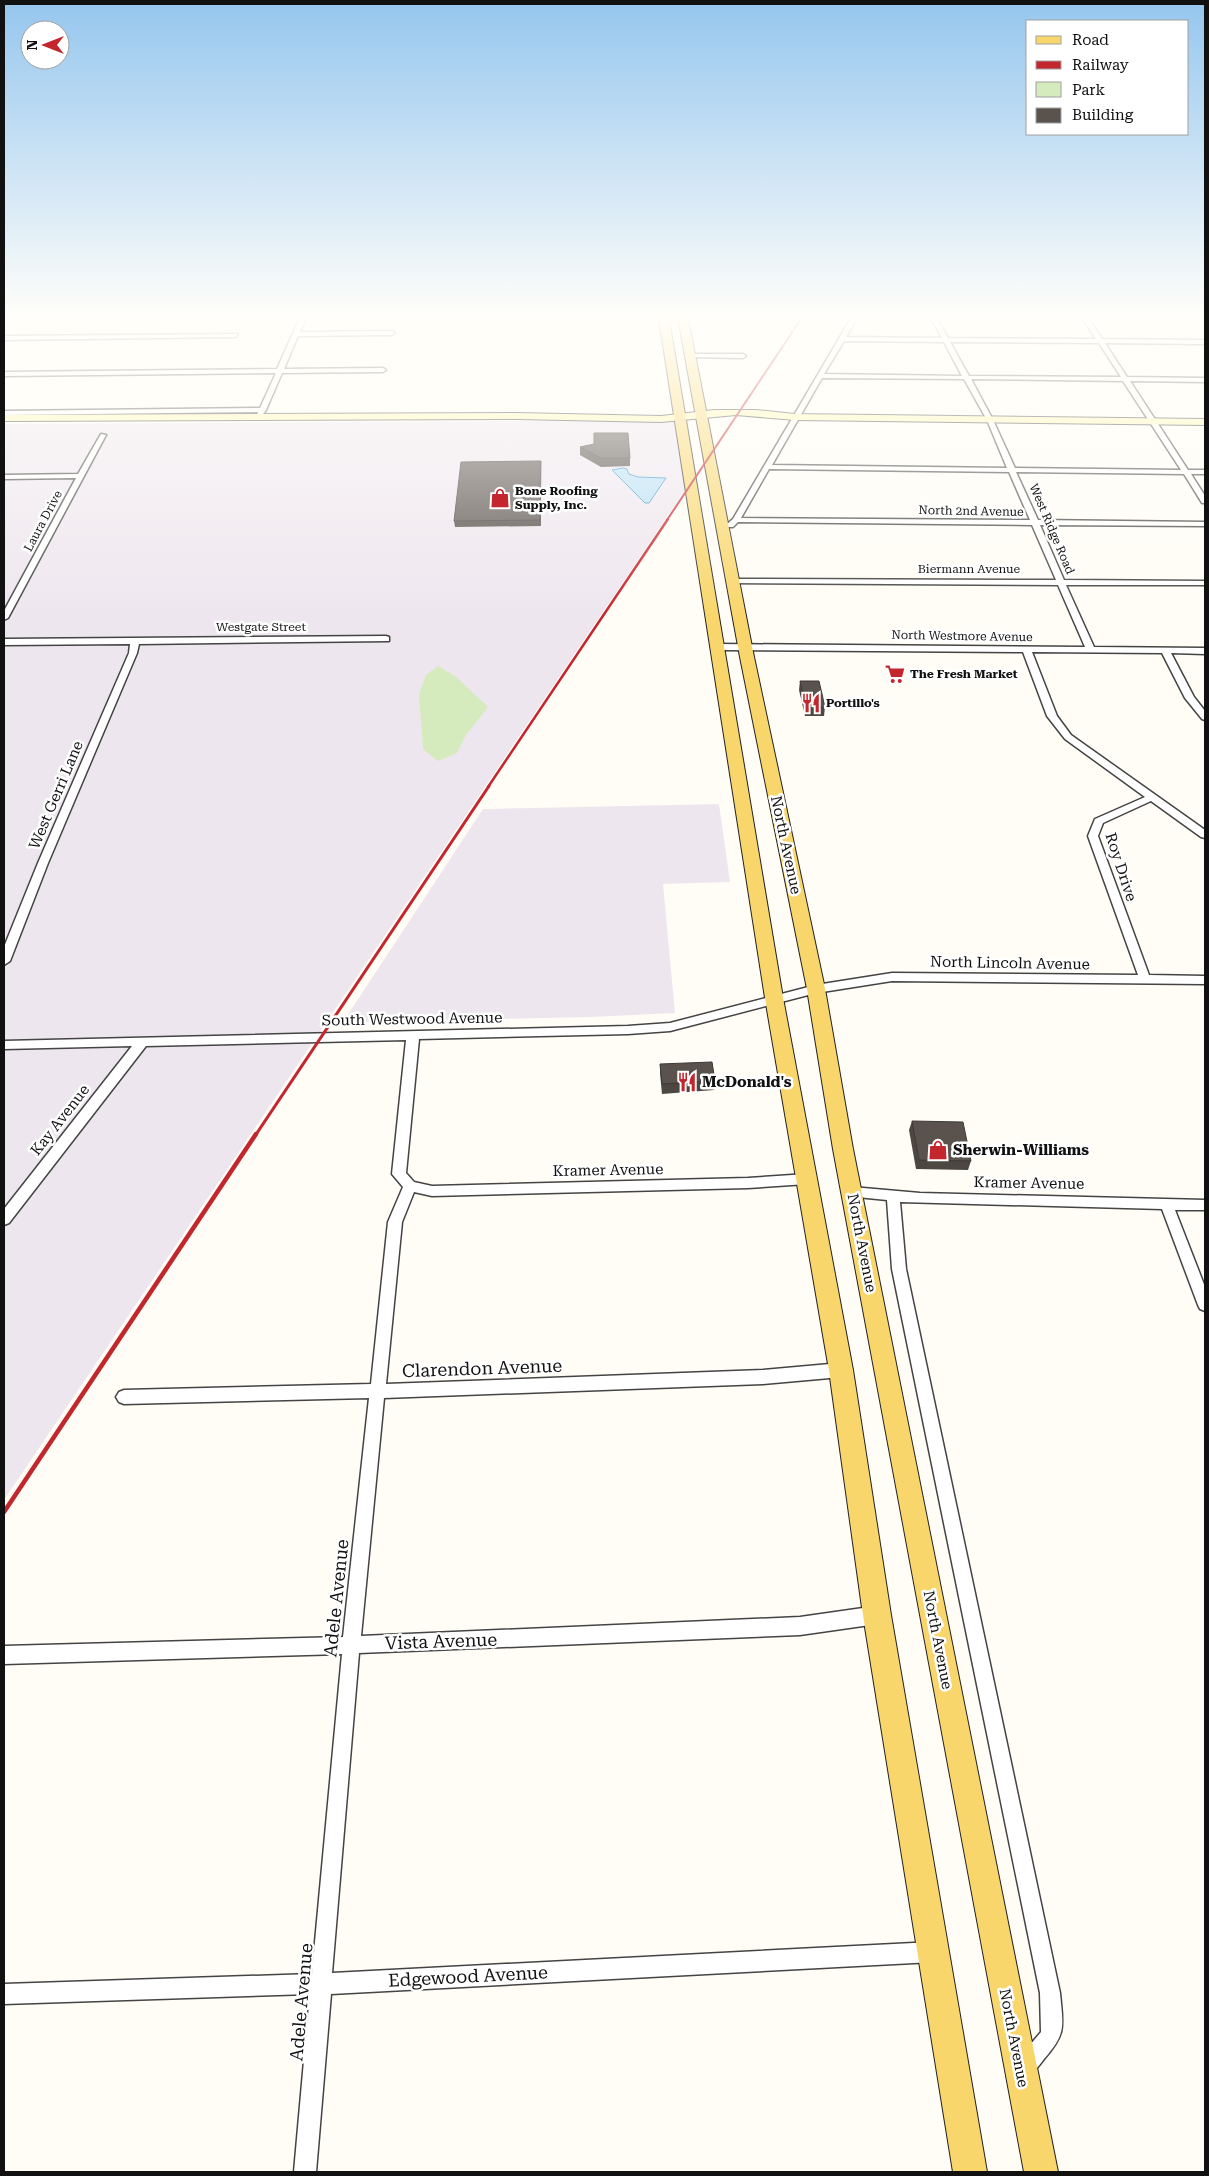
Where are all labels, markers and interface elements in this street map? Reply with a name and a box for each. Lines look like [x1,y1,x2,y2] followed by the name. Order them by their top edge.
[20,20,70,70] north arrow
[1026,20,1189,135] legend
[1072,31,1109,49] text: Road
[24,39,40,50] text: N
[1072,56,1129,74] text: Railway
[1072,81,1106,99] text: Park
[1072,106,1134,124] text: Building
[1027,482,1078,577] street label: West Ridge Road
[515,484,598,512] place label: Bone Roofing Supply, Inc.
[489,487,511,509] shop icon: Bone Roofing Supply, Inc.
[21,488,65,554] street label: Laura Drive
[918,503,1024,519] street label: North 2nd Avenue
[918,562,1021,576] street label: Biermann Avenue
[216,620,306,634] street label: Westgate Street
[891,628,1033,644] street label: North Westmore Avenue
[884,663,906,685] supermarket icon: The Fresh Market
[910,667,1018,681] place label: The Fresh Market
[800,692,822,714] restaurant icon: Portillo's
[826,696,880,710] place label: Portillo's
[25,738,87,852] street label: West Gerri Lane
[767,794,805,896] street label: North Avenue
[1101,830,1141,904] street label: Roy Drive
[930,953,1090,973] street label: North Lincoln Avenue
[322,1008,502,1030] street label: South Westwood Avenue
[676,1071,698,1093] restaurant icon: McDonald's
[702,1073,792,1091] place label: McDonald's
[27,1081,93,1159] street label: Kay Avenue
[927,1139,949,1161] shop icon: Sherwin-Williams
[953,1141,1089,1159] place label: Sherwin-Williams
[552,1160,664,1180] street label: Kramer Avenue
[973,1173,1085,1193] street label: Kramer Avenue
[844,1192,880,1294] street label: North Avenue
[402,1355,563,1381] street label: Clarendon Avenue
[319,1538,353,1658] street label: Adele Avenue
[920,1589,956,1691] street label: North Avenue
[384,1629,498,1653] street label: Vista Avenue
[285,1942,317,2062] street label: Adele Avenue
[388,1961,548,1991] street label: Edgewood Avenue
[996,1987,1032,2089] street label: North Avenue

